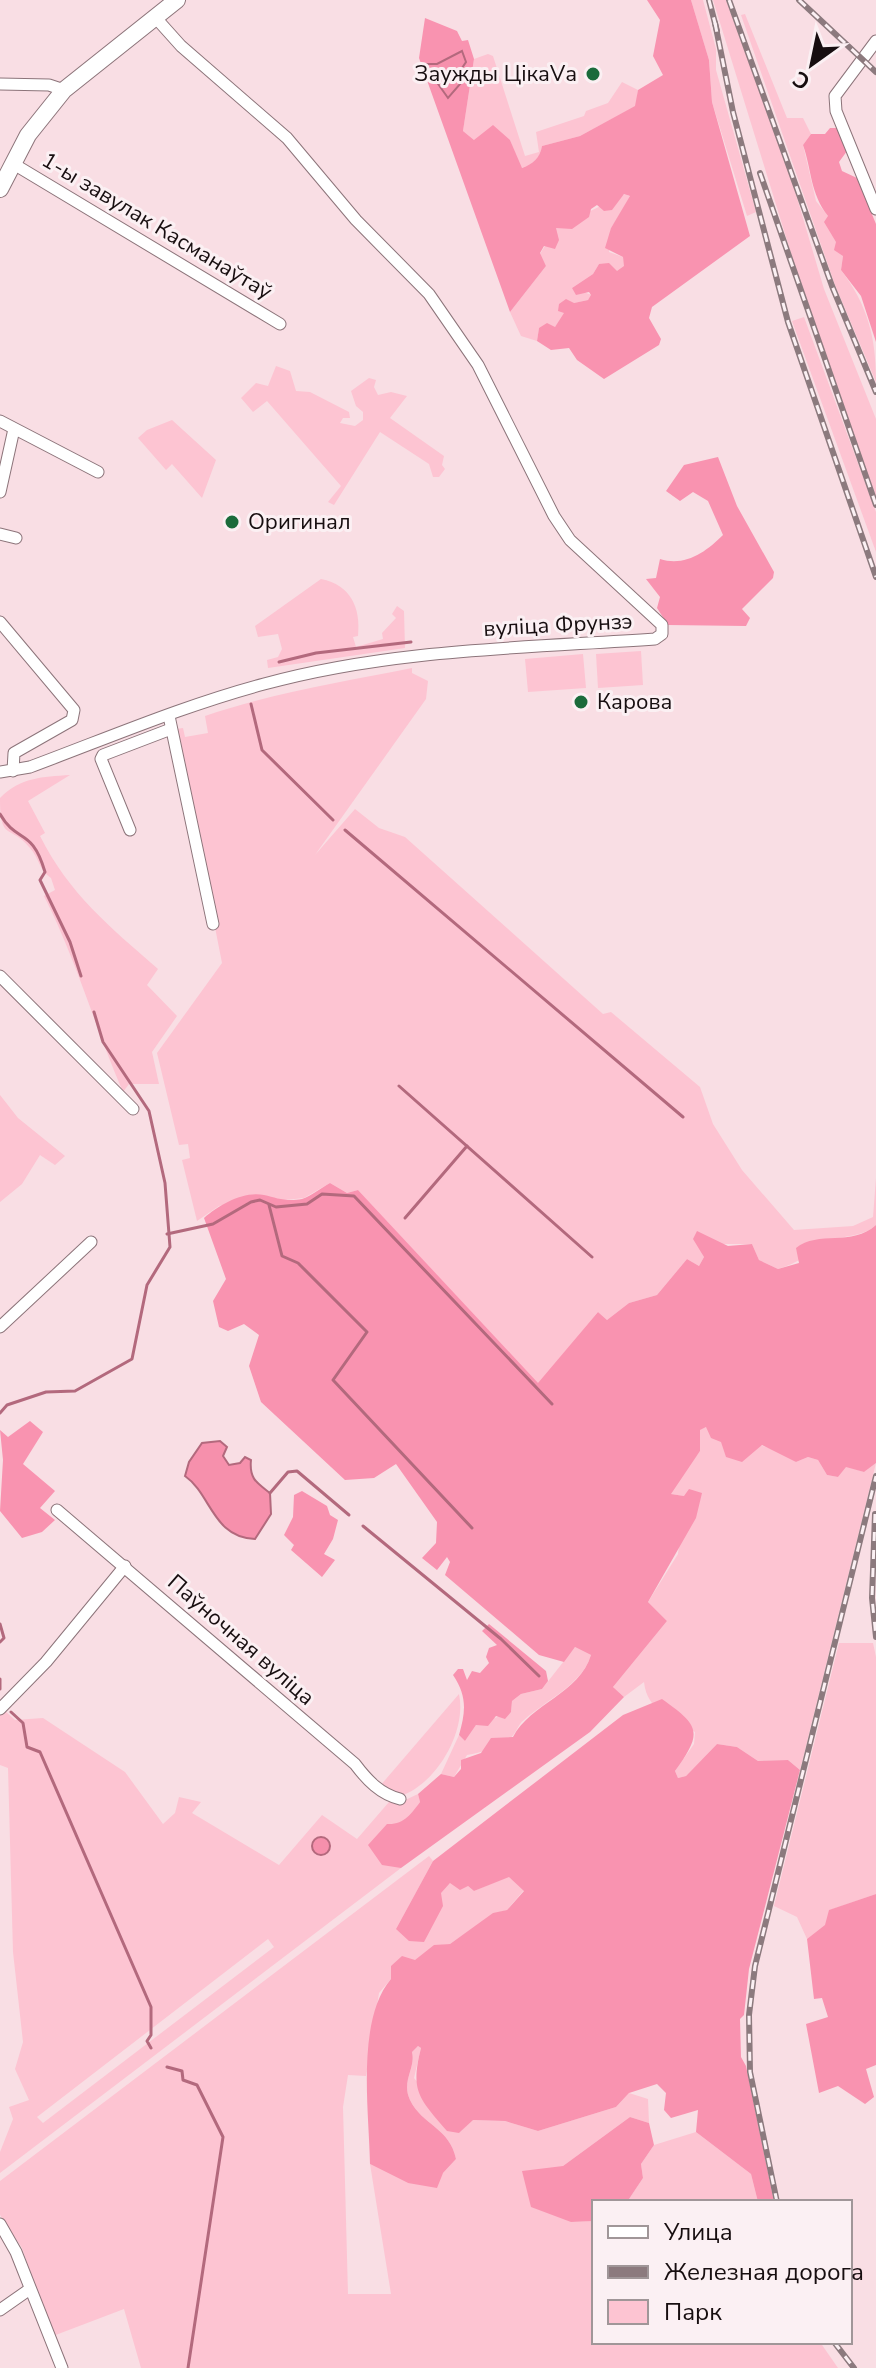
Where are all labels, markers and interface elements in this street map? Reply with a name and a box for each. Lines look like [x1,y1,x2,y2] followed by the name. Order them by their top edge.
[772,24,852,104] north arrow
[414,59,577,89] place label: Заужды ЦікаVа
[787,63,816,97] text: С
[584,65,602,83] marker: Заужды ЦікаVа
[36,145,278,307] street label: 1-ы завулак Касманаўтаў
[248,507,351,537] place label: Оригинал
[223,513,241,531] marker: Оригинал
[483,606,633,644] street label: вуліца Фрунзэ
[597,687,672,717] place label: Карова
[572,693,590,711] marker: Карова
[161,1568,321,1712] street label: Паўночная вуліца
[592,2200,852,2344] legend
[663,2216,733,2248] text: Улица
[664,2256,864,2288] text: Железная дорога
[664,2296,722,2328] text: Парк

